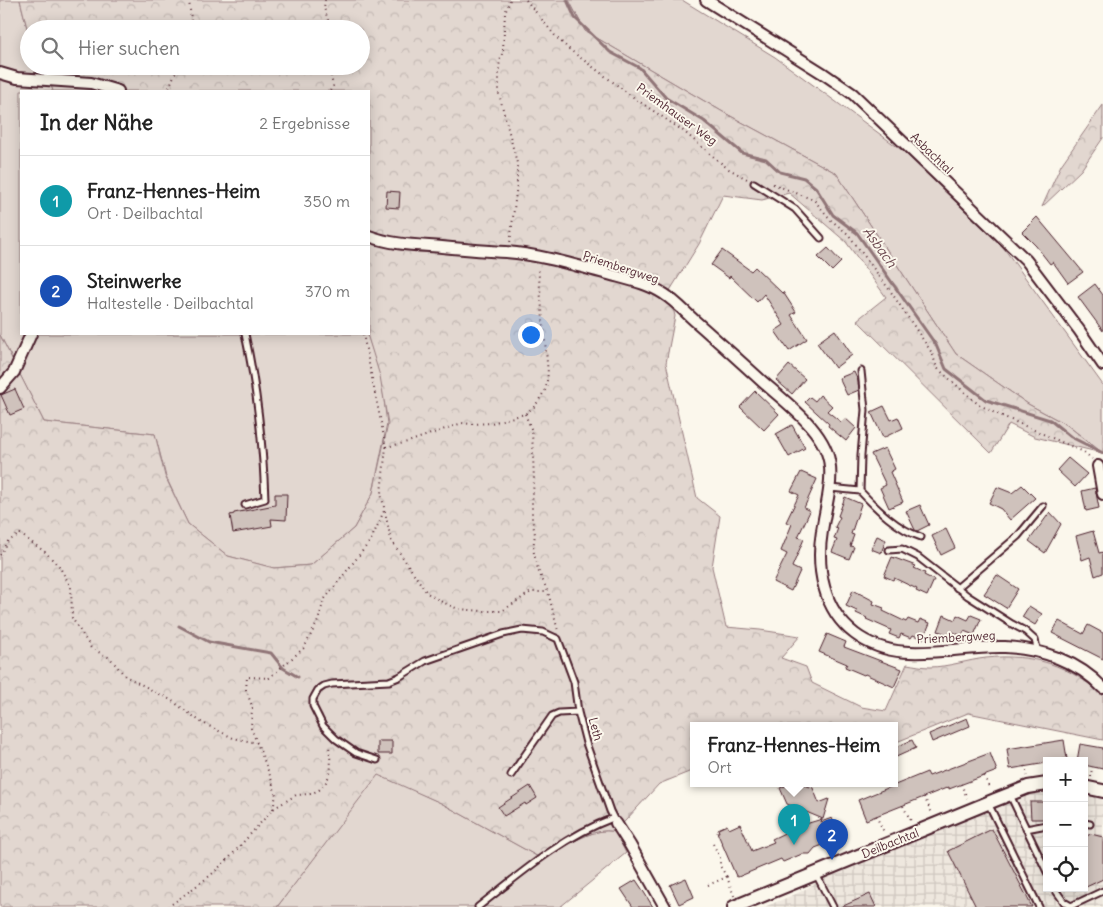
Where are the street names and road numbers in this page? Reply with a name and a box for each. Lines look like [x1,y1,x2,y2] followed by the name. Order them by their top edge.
[634,80,720,148] street label: Priemhauser Weg
[908,129,956,177] street label: Asbachtal
[581,248,661,286] street label: Priembergweg
[916,627,996,647] street label: Priembergweg
[586,716,606,742] street label: Leth
[859,825,921,861] street label: Deilbachtal

